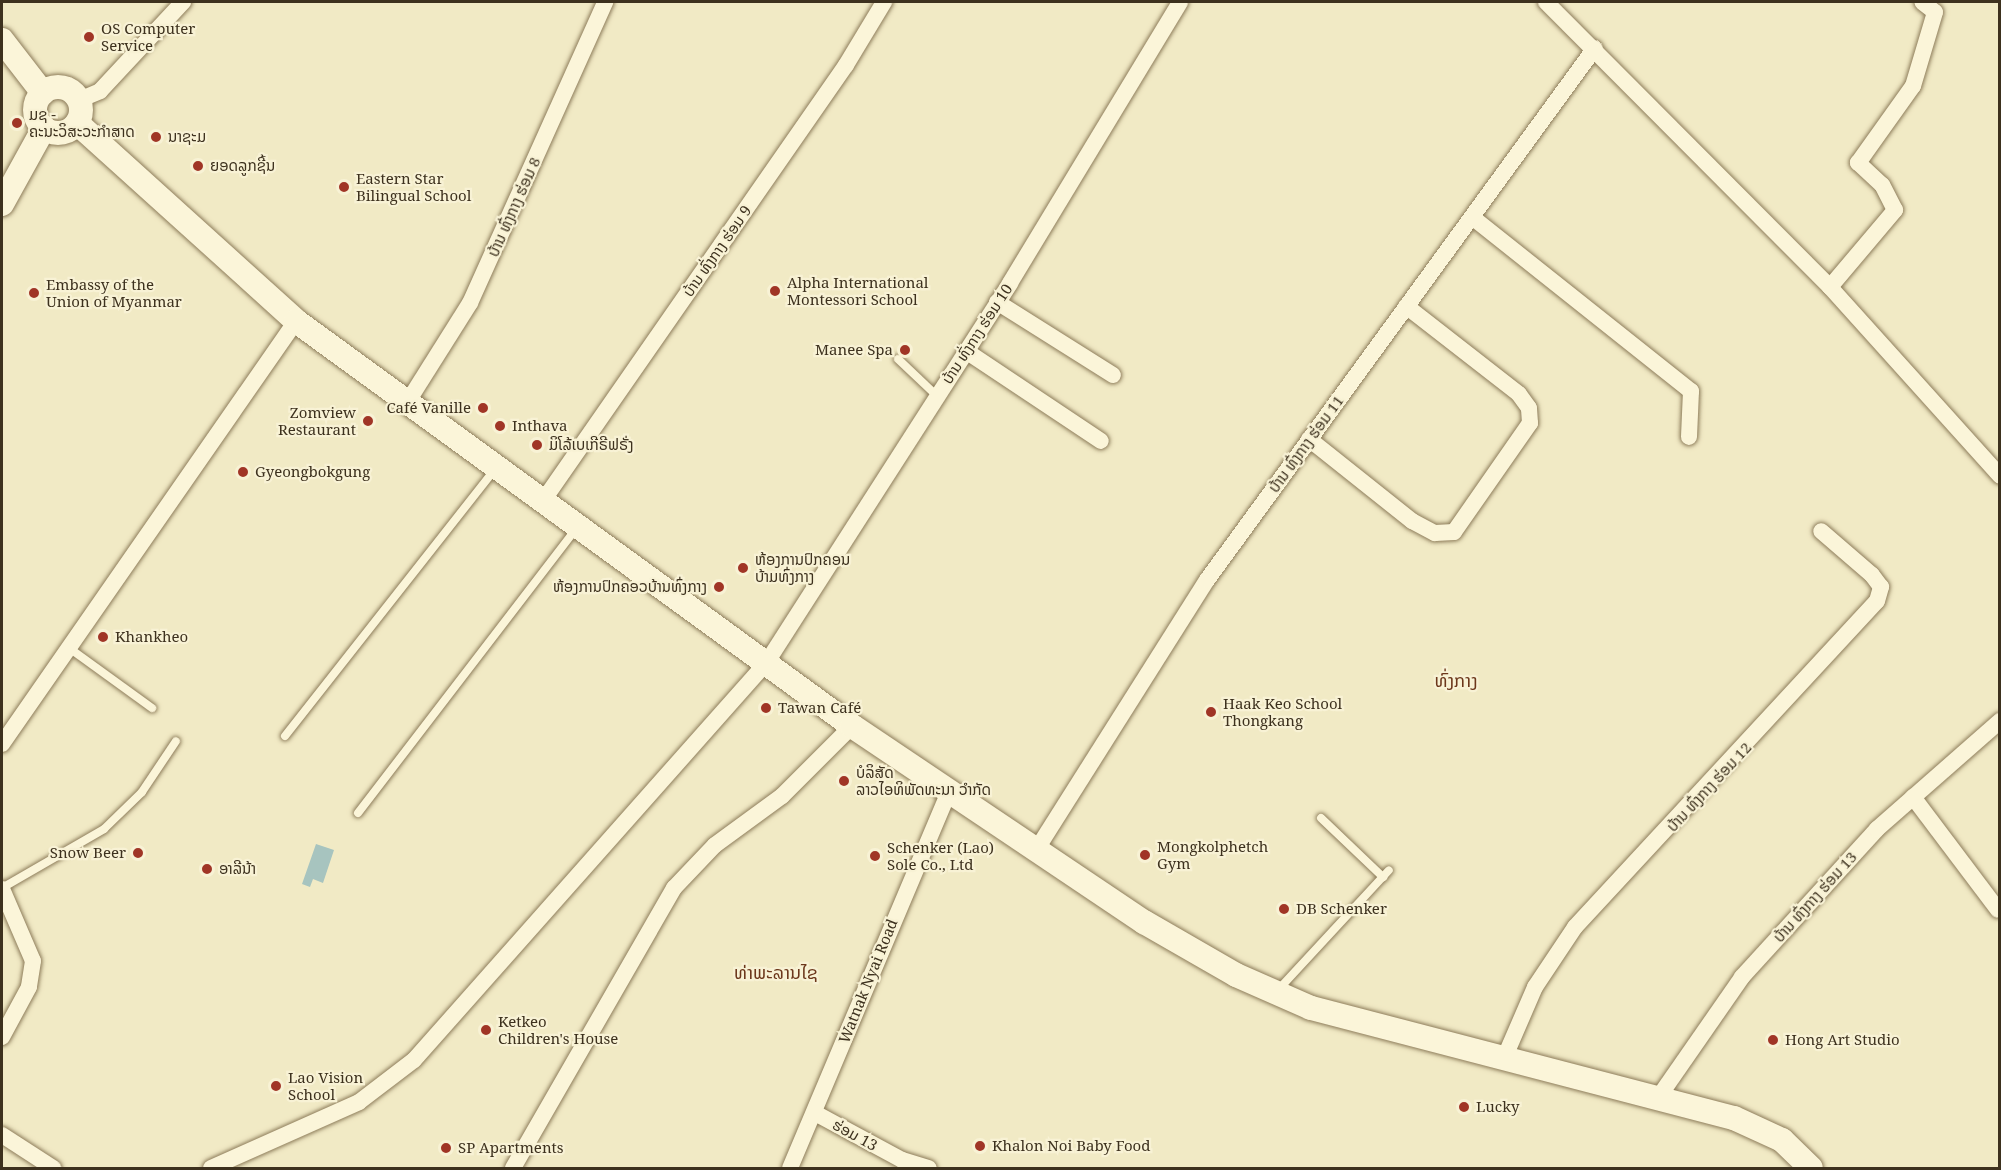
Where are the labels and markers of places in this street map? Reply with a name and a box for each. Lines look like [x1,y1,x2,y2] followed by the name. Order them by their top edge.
[101,19,195,54] place label: OS Computer Service
[82,30,96,44] marker: OS Computer Service
[29,105,135,140] place label: ມຊ - ຄະນະວິສະວະກຳສາດ
[10,116,24,130] marker: ມຊ - ຄະນະວິສະວະກຳສາດ
[168,128,206,146] place label: ນາຊະມ
[149,130,163,144] marker: ນາຊະມ
[210,157,275,175] place label: ຍອດລູກຊີ້ນ
[191,159,205,173] marker: ຍອດລູກຊີ້ນ
[356,169,471,204] place label: Eastern Star Bilingual School
[337,180,351,194] marker: Eastern Star Bilingual School
[787,273,928,308] place label: Alpha International Montessori School
[46,275,182,310] place label: Embassy of the Union of Myanmar
[768,284,782,298] marker: Alpha International Montessori School
[27,286,41,300] marker: Embassy of the Union of Myanmar
[815,341,893,359] place label: Manee Spa
[898,343,912,357] marker: Manee Spa
[386,399,471,417] place label: Café Vanille
[476,401,490,415] marker: Café Vanille
[278,403,356,438] place label: Zomview Restaurant
[361,414,375,428] marker: Zomview Restaurant
[512,417,568,435] place label: Inthava
[493,419,507,433] marker: Inthava
[549,436,634,454] place label: ມິໂລ້ເບເກີຣີຟຣັ່ງ
[530,438,544,452] marker: ມິໂລ້ເບເກີຣີຟຣັ່ງ
[255,463,370,481] place label: Gyeongbokgung
[236,465,250,479] marker: Gyeongbokgung
[755,550,850,585] place label: ຫ້ອງການປົກຄອນ ບ້າມທົ່ງກາງ
[736,561,750,575] marker: ຫ້ອງການປົກຄອນ ບ້າມທົ່ງກາງ
[553,578,707,596] place label: ຫ້ອງການປົກຄອວບ້ານທົ່ງກາງ
[712,580,726,594] marker: ຫ້ອງການປົກຄອວບ້ານທົ່ງກາງ
[115,628,188,646] place label: Khankheo
[96,630,110,644] marker: Khankheo
[1223,694,1342,729] place label: Haak Keo School Thongkang
[778,699,861,717] place label: Tawan Café
[759,701,773,715] marker: Tawan Café
[1204,705,1218,719] marker: Haak Keo School Thongkang
[856,763,991,798] place label: ບໍລິສັດ ລາວໄອທິພັດທະນາ ວຳກັດ
[837,774,851,788] marker: ບໍລິສັດ ລາວໄອທິພັດທະນາ ວຳກັດ
[1157,837,1268,872] place label: Mongkolphetch Gym
[887,838,994,873] place label: Schenker (Lao) Sole Co., Ltd
[50,844,126,862] place label: Snow Beer
[131,846,145,860] marker: Snow Beer
[1138,848,1152,862] marker: Mongkolphetch Gym
[868,849,882,863] marker: Schenker (Lao) Sole Co., Ltd
[219,860,256,878] place label: ອາລີນ້າ
[200,862,214,876] marker: ອາລີນ້າ
[1296,900,1387,918] place label: DB Schenker
[1277,902,1291,916] marker: DB Schenker
[498,1012,618,1047] place label: Ketkeo Children's House
[479,1023,493,1037] marker: Ketkeo Children's House
[1785,1031,1900,1049] place label: Hong Art Studio
[1766,1033,1780,1047] marker: Hong Art Studio
[288,1068,363,1103] place label: Lao Vision School
[269,1079,283,1093] marker: Lao Vision School
[1476,1098,1519,1116] place label: Lucky
[1457,1100,1471,1114] marker: Lucky
[992,1137,1150,1155] place label: Khalon Noi Baby Food
[458,1139,564,1157] place label: SP Apartments
[973,1139,987,1153] marker: Khalon Noi Baby Food
[439,1141,453,1155] marker: SP Apartments

